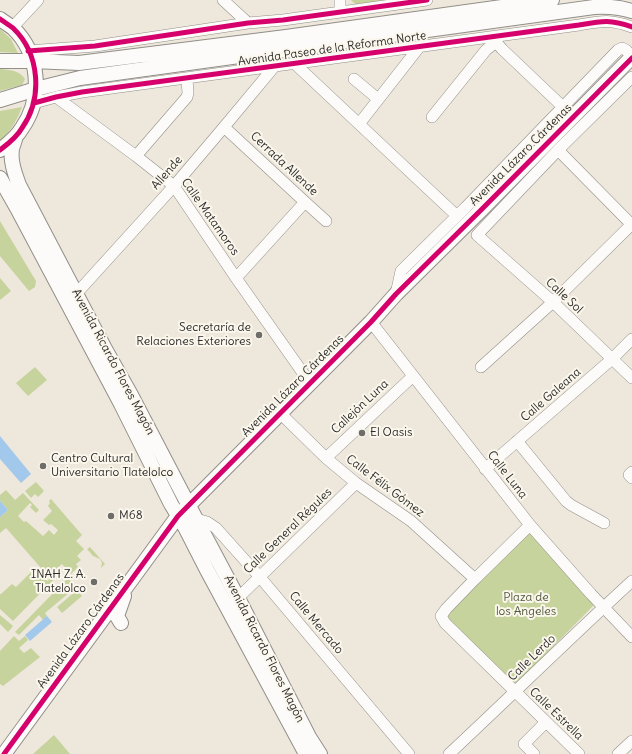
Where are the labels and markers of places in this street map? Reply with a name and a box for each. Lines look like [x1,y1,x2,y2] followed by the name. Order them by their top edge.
[136,321,251,349] place label: Secretaría de Relaciones Exteriores
[254,330,264,340] marker: Secretaría de Relaciones Exteriores
[370,426,412,440] place label: El Oasis
[357,428,367,438] marker: El Oasis
[51,452,173,480] place label: Centro Cultural Universitario Tlatelolco
[38,461,48,471] marker: Centro Cultural Universitario Tlatelolco
[119,509,143,523] place label: M68
[106,511,116,521] marker: M68
[31,568,86,596] place label: INAH Z. A. Tlatelolco
[89,577,99,587] marker: INAH Z. A. Tlatelolco

